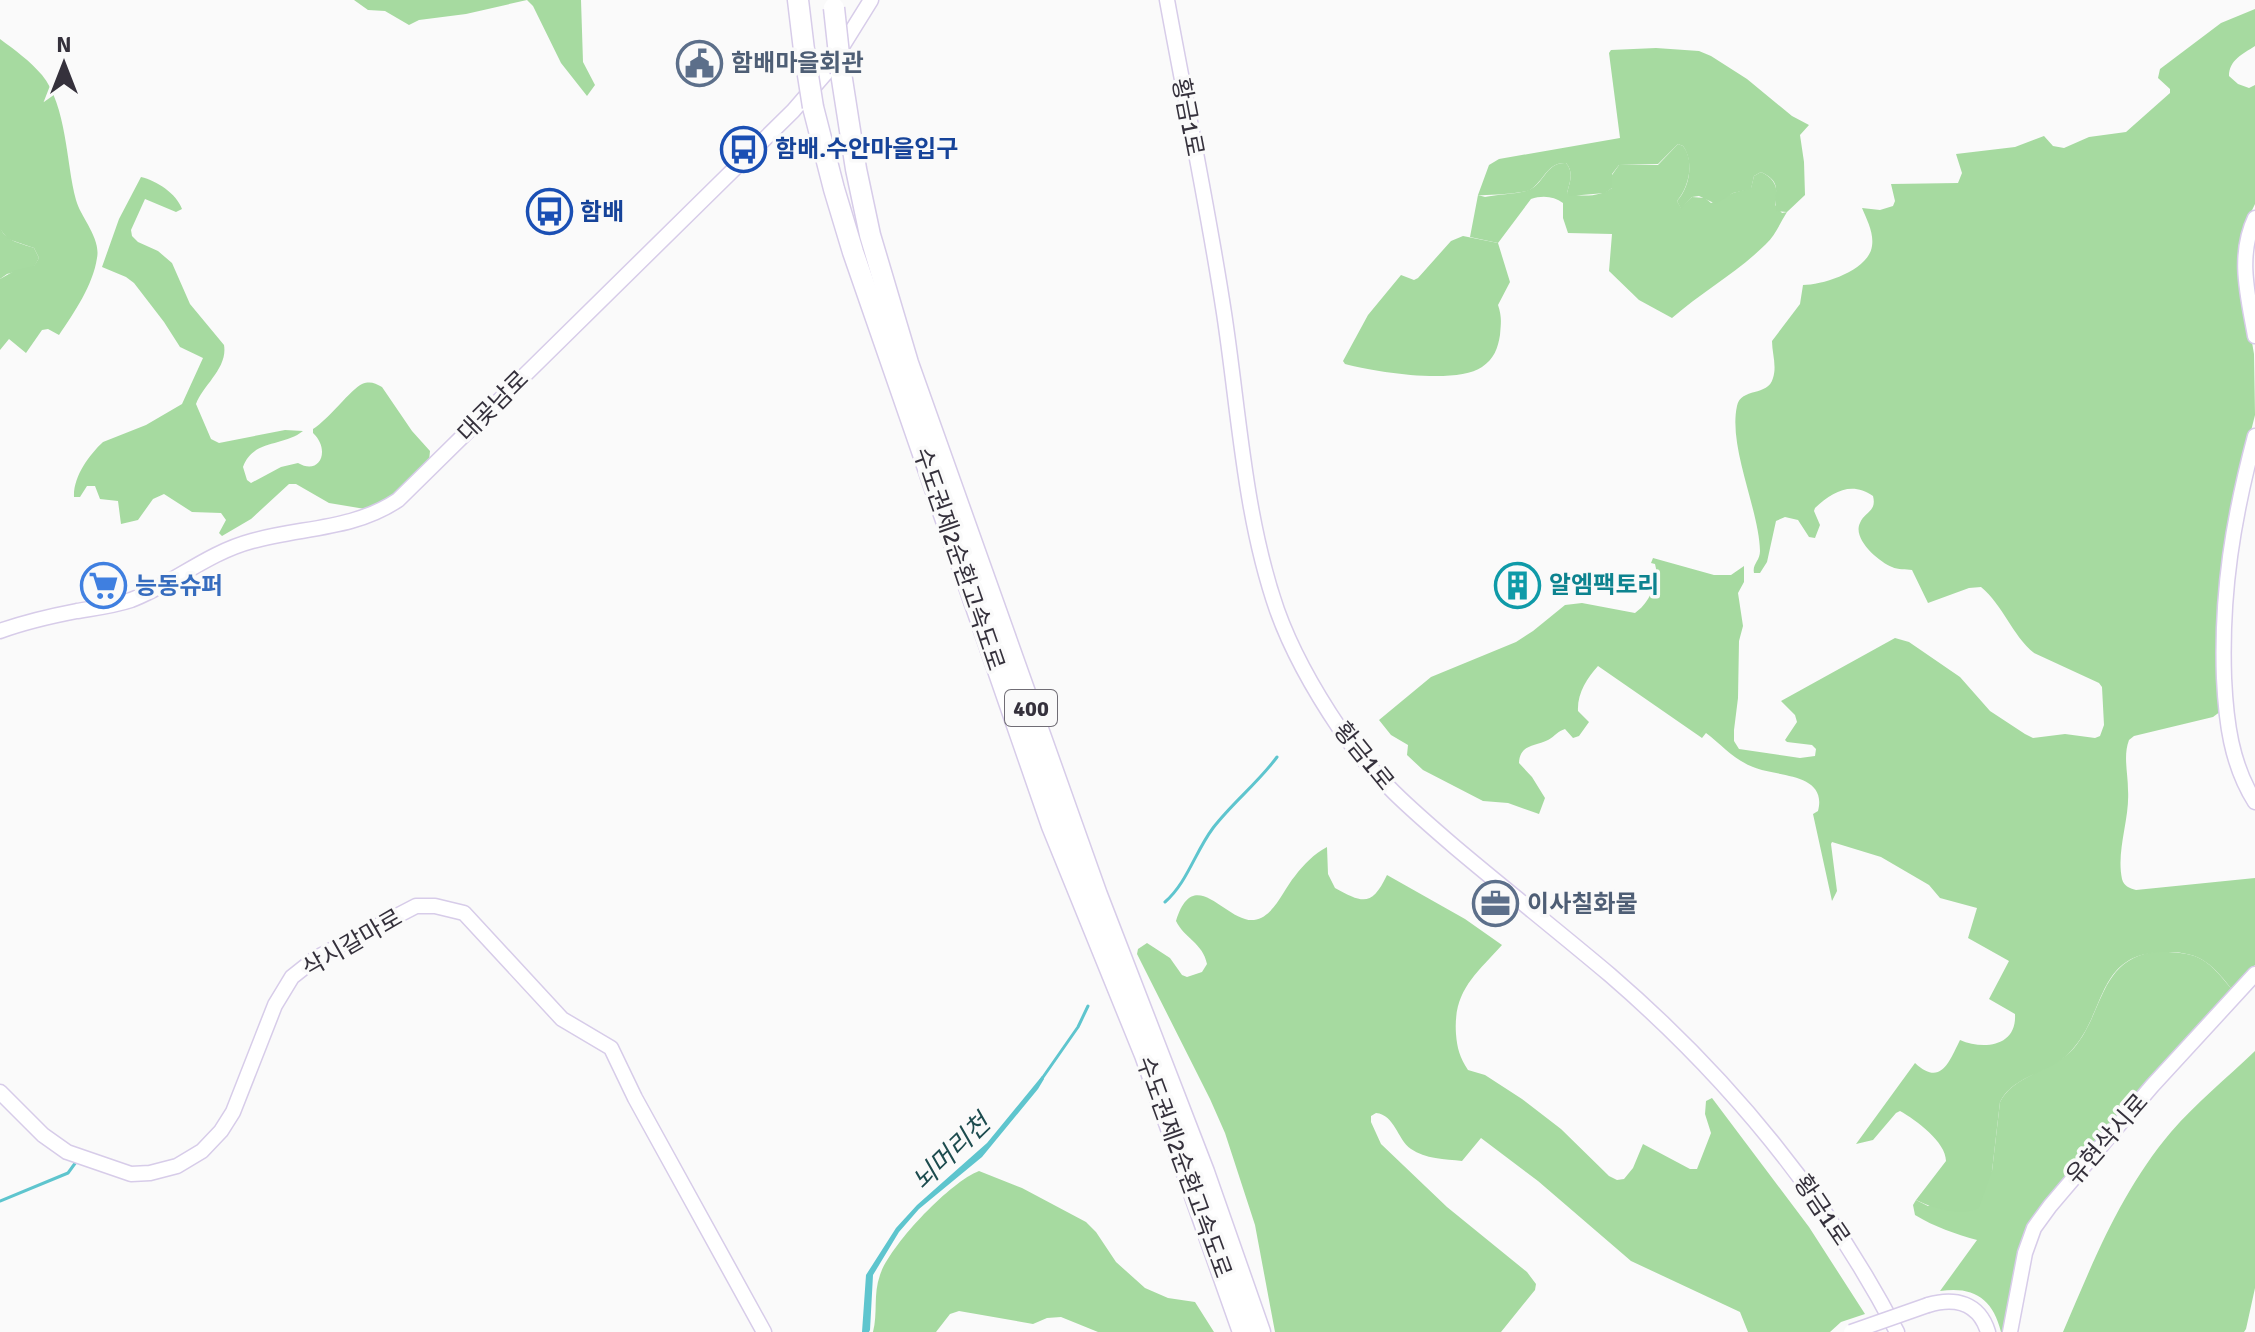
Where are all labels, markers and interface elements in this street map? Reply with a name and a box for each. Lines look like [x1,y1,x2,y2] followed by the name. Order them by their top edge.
[24,24,104,104] north arrow
[56,31,72,58] text: N
[676,39,724,87] public building icon: 함배마을회관
[731,48,863,78] place label: 함배마을회관
[1166,75,1210,159] street label: 황금1로
[720,125,768,173] bus stop icon: 함배.수안마을입구
[775,134,959,164] place label: 함배.수안마을입구
[525,188,573,236] bus stop icon: 함배
[580,197,624,227] place label: 함배
[451,364,535,448] street label: 대곶남로
[907,444,1011,674] street label: 수도권제2순환고속도로
[1494,561,1542,609] building icon: 알엠팩토리
[80,562,128,610] supermarket icon: 능동슈퍼
[1549,570,1659,600] place label: 알엠팩토리
[135,571,223,601] place label: 능동슈퍼
[1005,690,1057,726] road number: 400
[1327,716,1401,796] street label: 황금1로
[1472,880,1520,928] office icon: 이사칠화물
[1527,889,1637,919] place label: 이사칠화물
[297,902,407,984] street label: 삭시갈마로
[1130,1052,1238,1282] street label: 수도권제2순환고속도로
[2059,1087,2155,1191] street label: 유현삭시로
[906,1106,999,1197] water label: 뇌머리천
[1787,1169,1857,1251] street label: 황금1로

